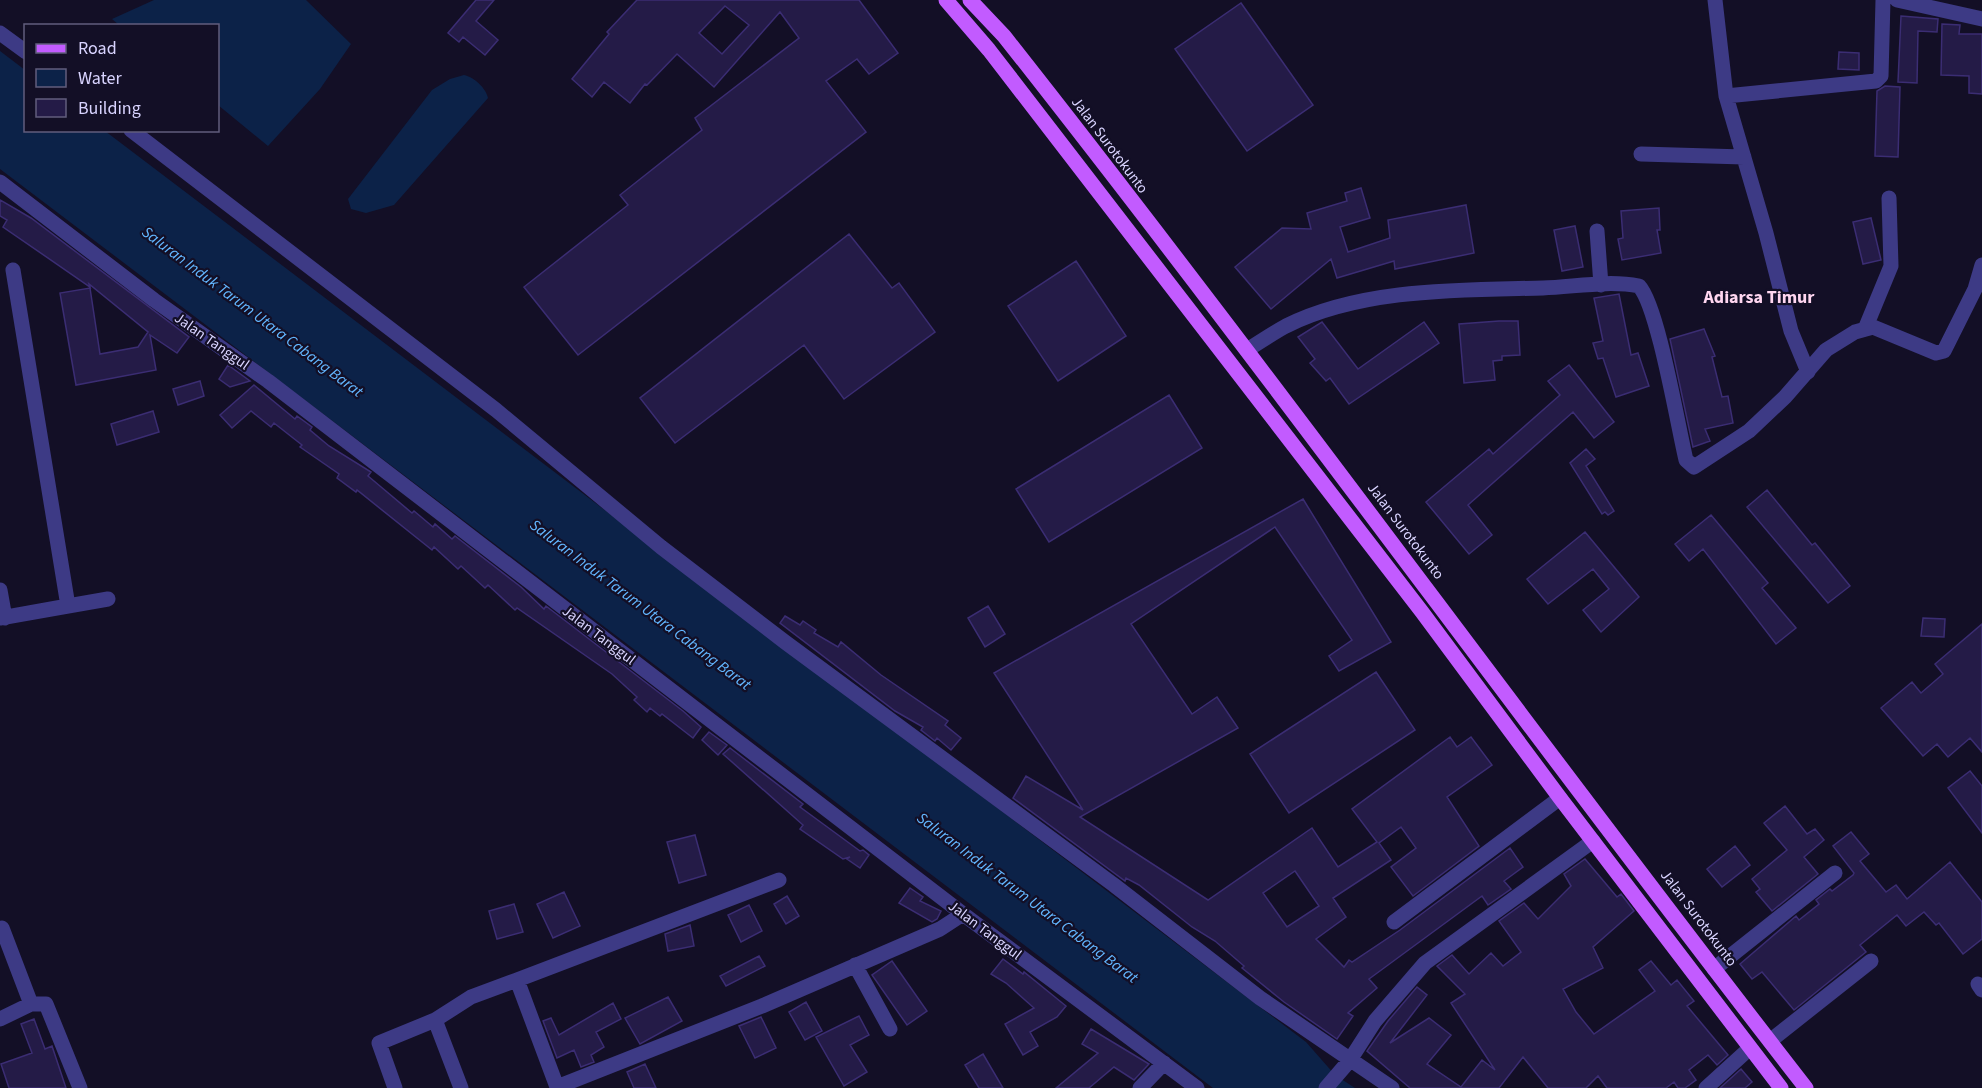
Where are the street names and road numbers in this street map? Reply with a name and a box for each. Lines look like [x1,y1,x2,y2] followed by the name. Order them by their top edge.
[1066,93,1153,198] street label: Jalan Surotokunto
[170,308,254,375] street label: Jalan Tanggul
[1362,479,1449,584] street label: Jalan Surotokunto
[558,601,640,670] street label: Jalan Tanggul
[1655,866,1742,971] street label: Jalan Surotokunto
[944,896,1026,965] street label: Jalan Tanggul

